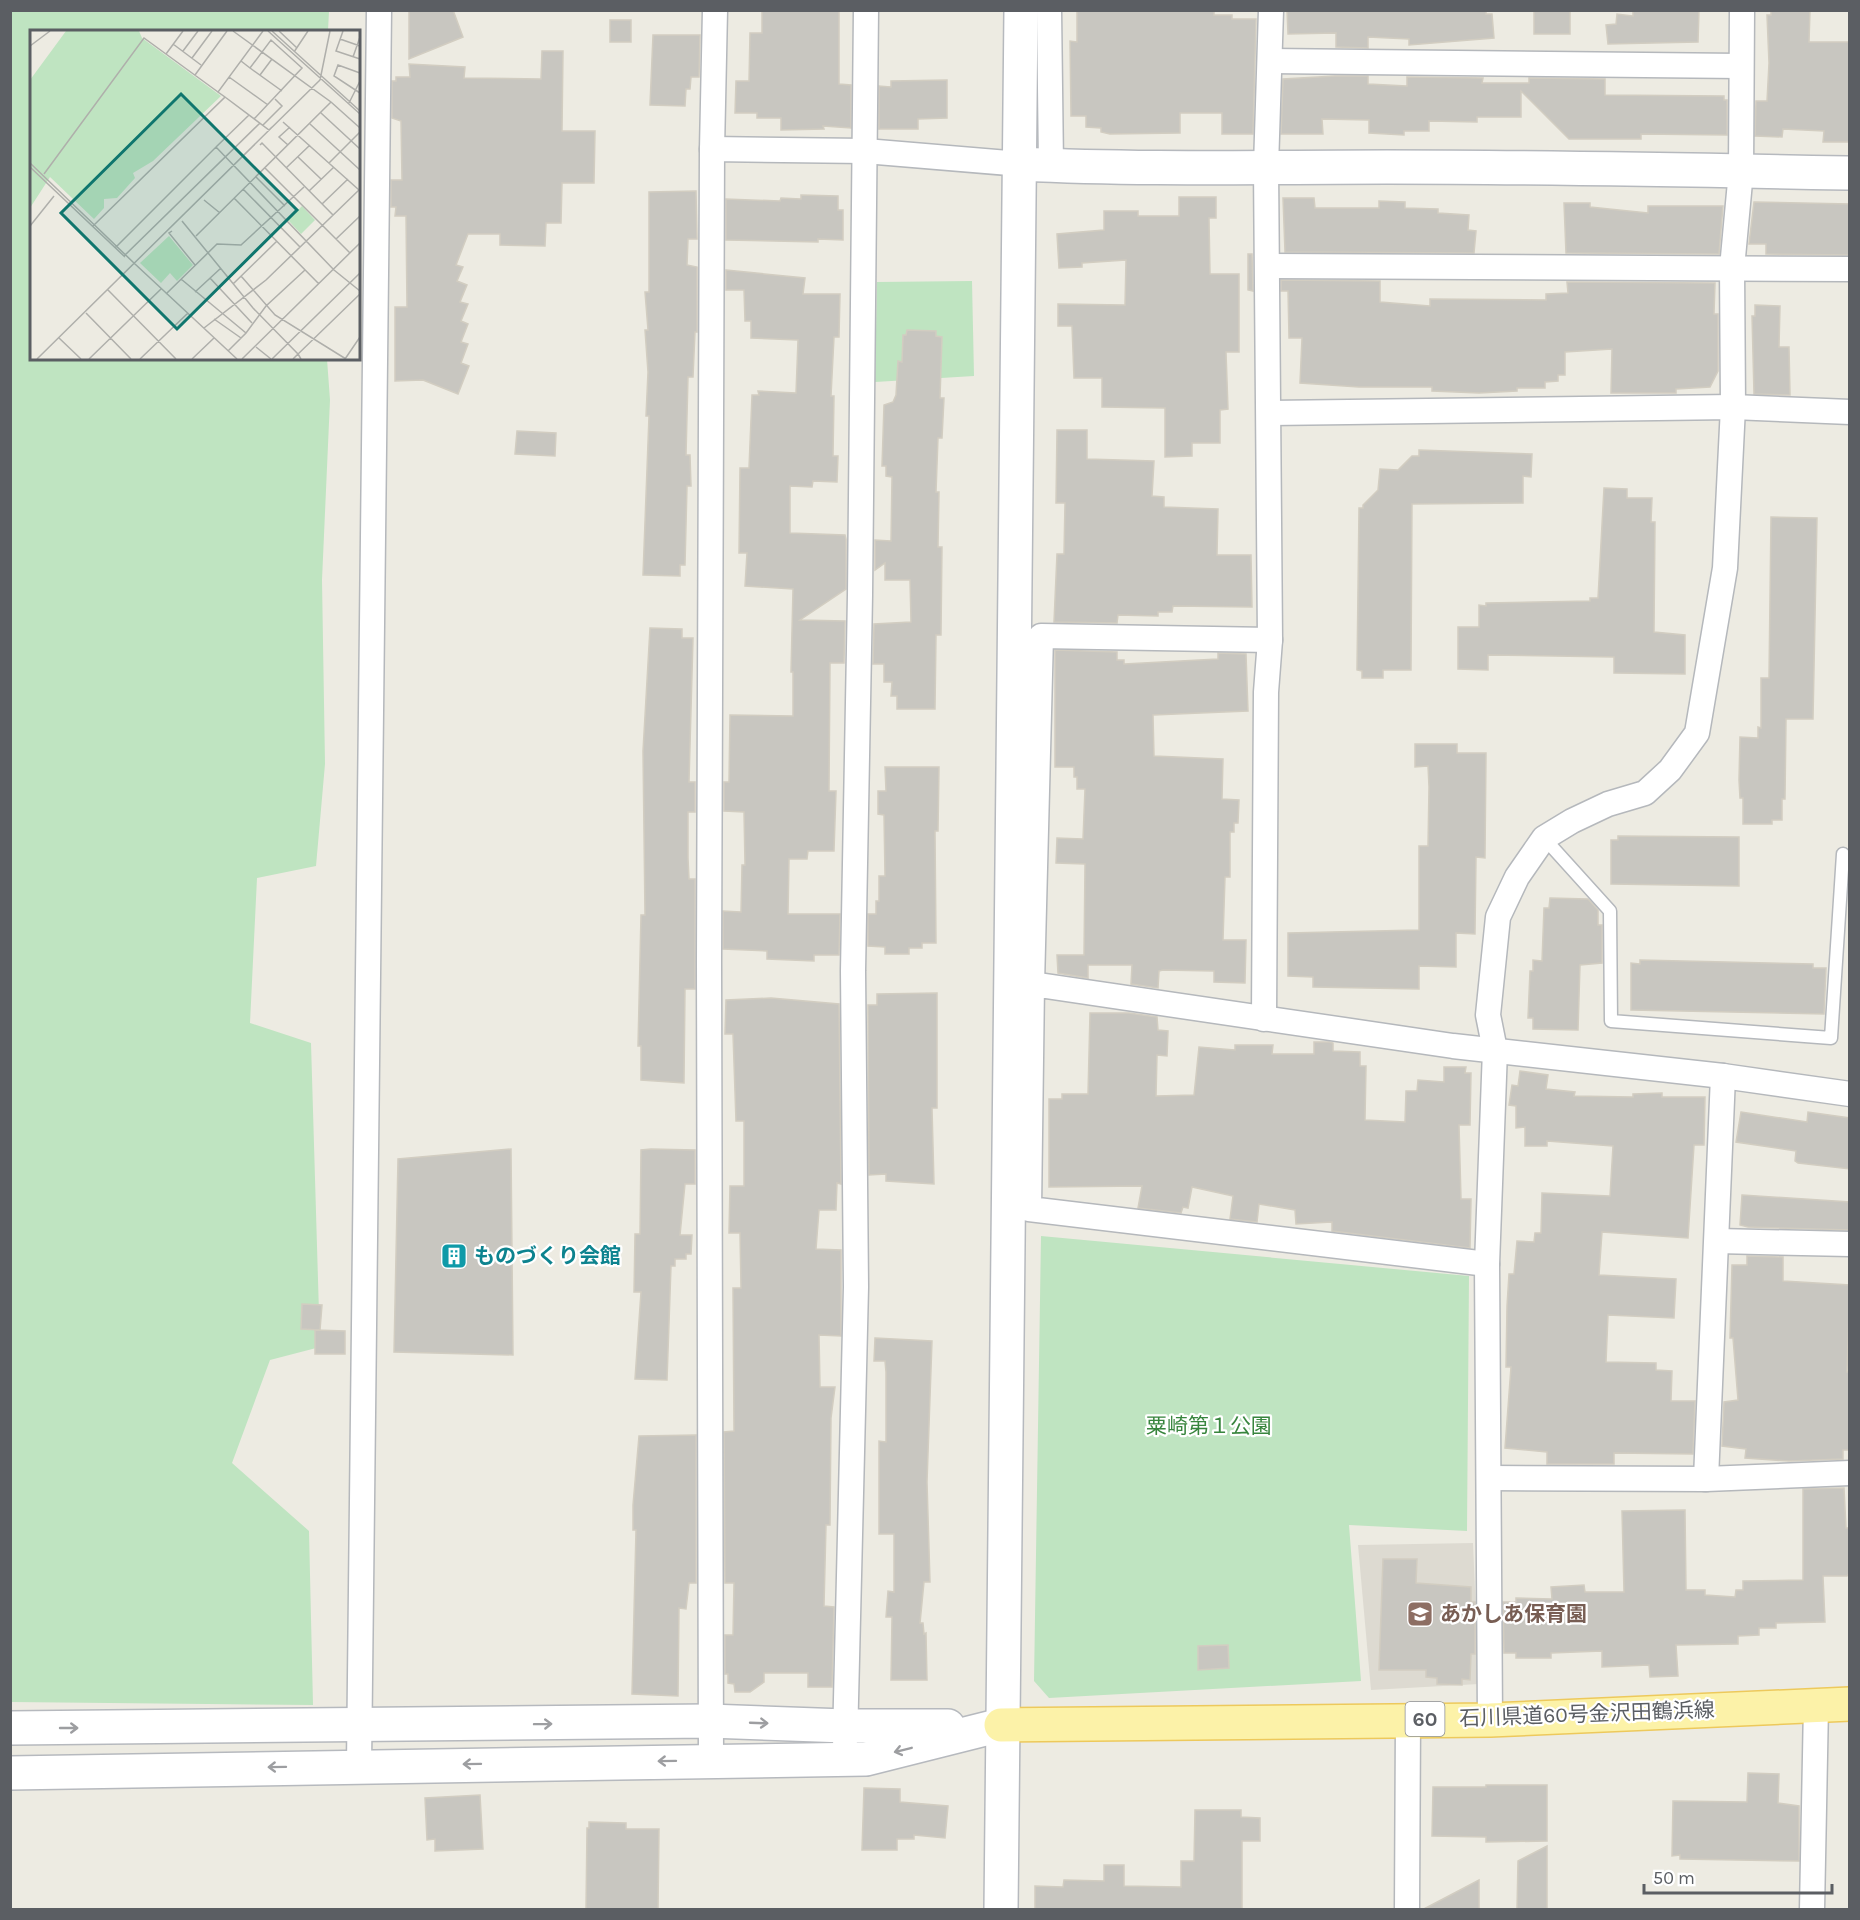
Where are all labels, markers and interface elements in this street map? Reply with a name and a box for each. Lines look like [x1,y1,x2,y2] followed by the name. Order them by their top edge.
[30,30,360,360] inset map
[439,1241,469,1271] building icon: ものづくり会館
[474,1244,621,1268] place label: ものづくり会館
[1146,1414,1272,1438] park label: 粟崎第１公園
[1405,1599,1435,1629] school or university icon: あかしあ保育園
[1440,1602,1587,1626] place label: あかしあ保育園
[1459,1698,1715,1730] street label: 石川県道60号金沢田鶴浜線
[1406,1702,1444,1736] road number: 60
[748,1717,768,1729] one-way arrow
[532,1718,552,1730] one-way arrow
[58,1722,78,1734] one-way arrow
[894,1744,913,1756] one-way arrow
[658,1755,678,1767] one-way arrow
[463,1758,483,1770] one-way arrow
[268,1761,288,1773] one-way arrow
[1644,1857,1832,1895] scale bar
[1653,1867,1695,1889] text: 50 m

